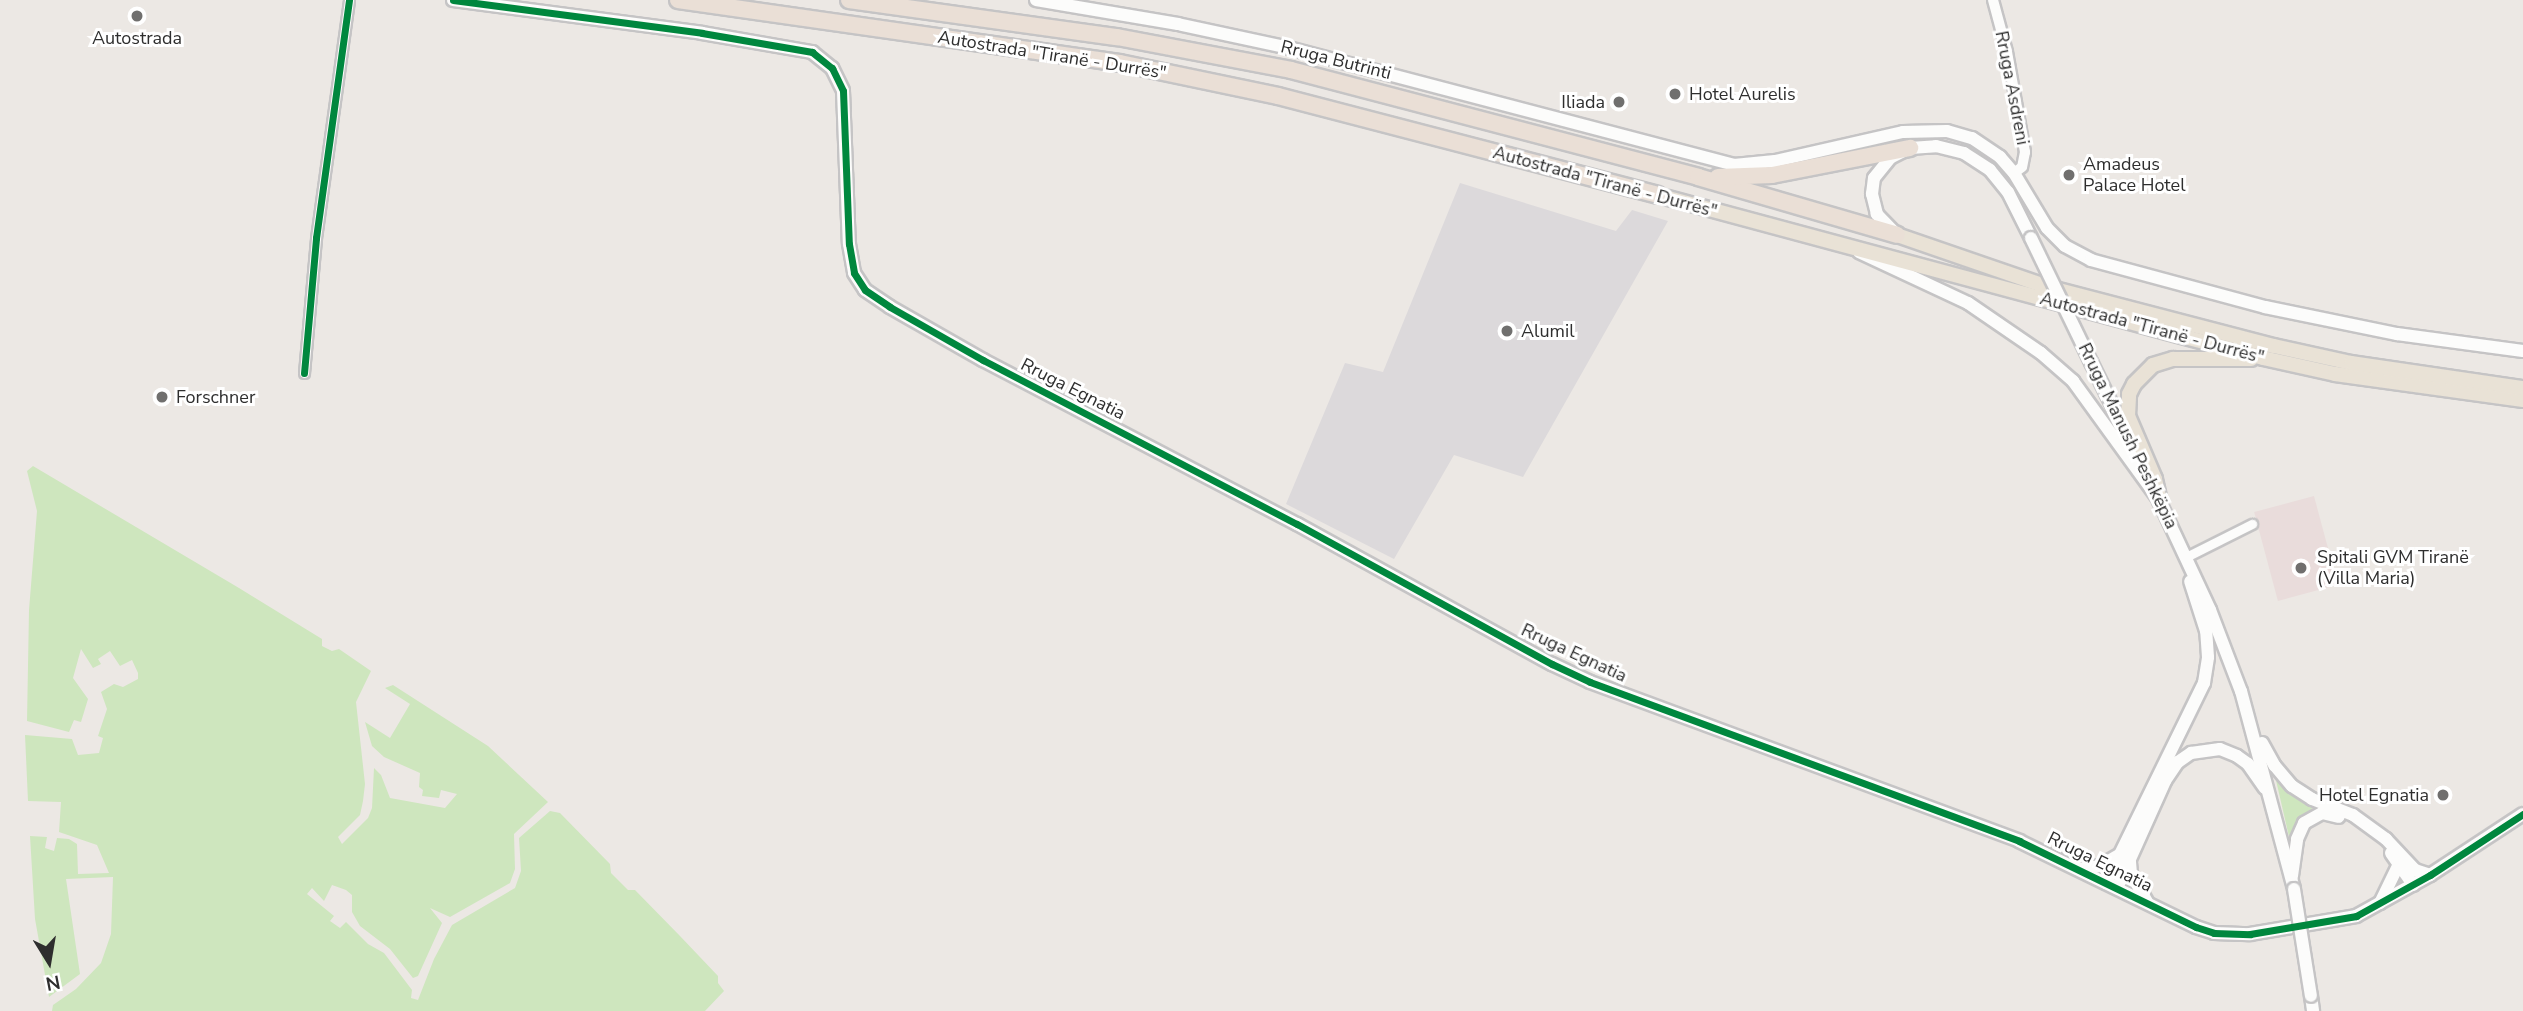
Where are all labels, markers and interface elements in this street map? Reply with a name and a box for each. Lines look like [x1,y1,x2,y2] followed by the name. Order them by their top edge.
[129,8,145,24] marker: Autostrada
[936,26,1168,84] street label: Autostrada "Tiranë - Durrës"
[92,27,182,49] place label: Autostrada
[1990,29,2034,147] street label: Rruga Asdreni
[1278,36,1394,84] street label: Rruga Butrinti
[1689,83,1796,105] place label: Hotel Aurelis
[1667,86,1683,102] marker: Hotel Aurelis
[1561,91,1605,113] place label: Iliada
[1611,94,1627,110] marker: Iliada
[1491,142,1719,222] street label: Autostrada "Tiranë - Durrës"
[2083,154,2185,196] place label: Amadeus Palace Hotel
[2061,167,2077,183] marker: Amadeus Palace Hotel
[2038,288,2266,368] street label: Autostrada "Tiranë - Durrës"
[1521,320,1574,342] place label: Alumil
[1499,323,1515,339] marker: Alumil
[2074,340,2182,532] street label: Rruga Manush Peshkëpia
[1017,353,1129,425] street label: Rruga Egnatia
[176,386,255,408] place label: Forschner
[154,389,170,405] marker: Forschner
[2317,547,2469,590] place label: Spitali GVM Tiranë (Villa Maria)
[2291,558,2311,578] marker: Spitali GVM Tiranë (Villa Maria)
[1518,619,1630,687] street label: Rruga Egnatia
[2319,784,2429,806] place label: Hotel Egnatia
[2435,787,2451,803] marker: Hotel Egnatia
[2044,827,2156,897] street label: Rruga Egnatia
[14,927,84,997] north arrow
[44,968,62,997] text: N

